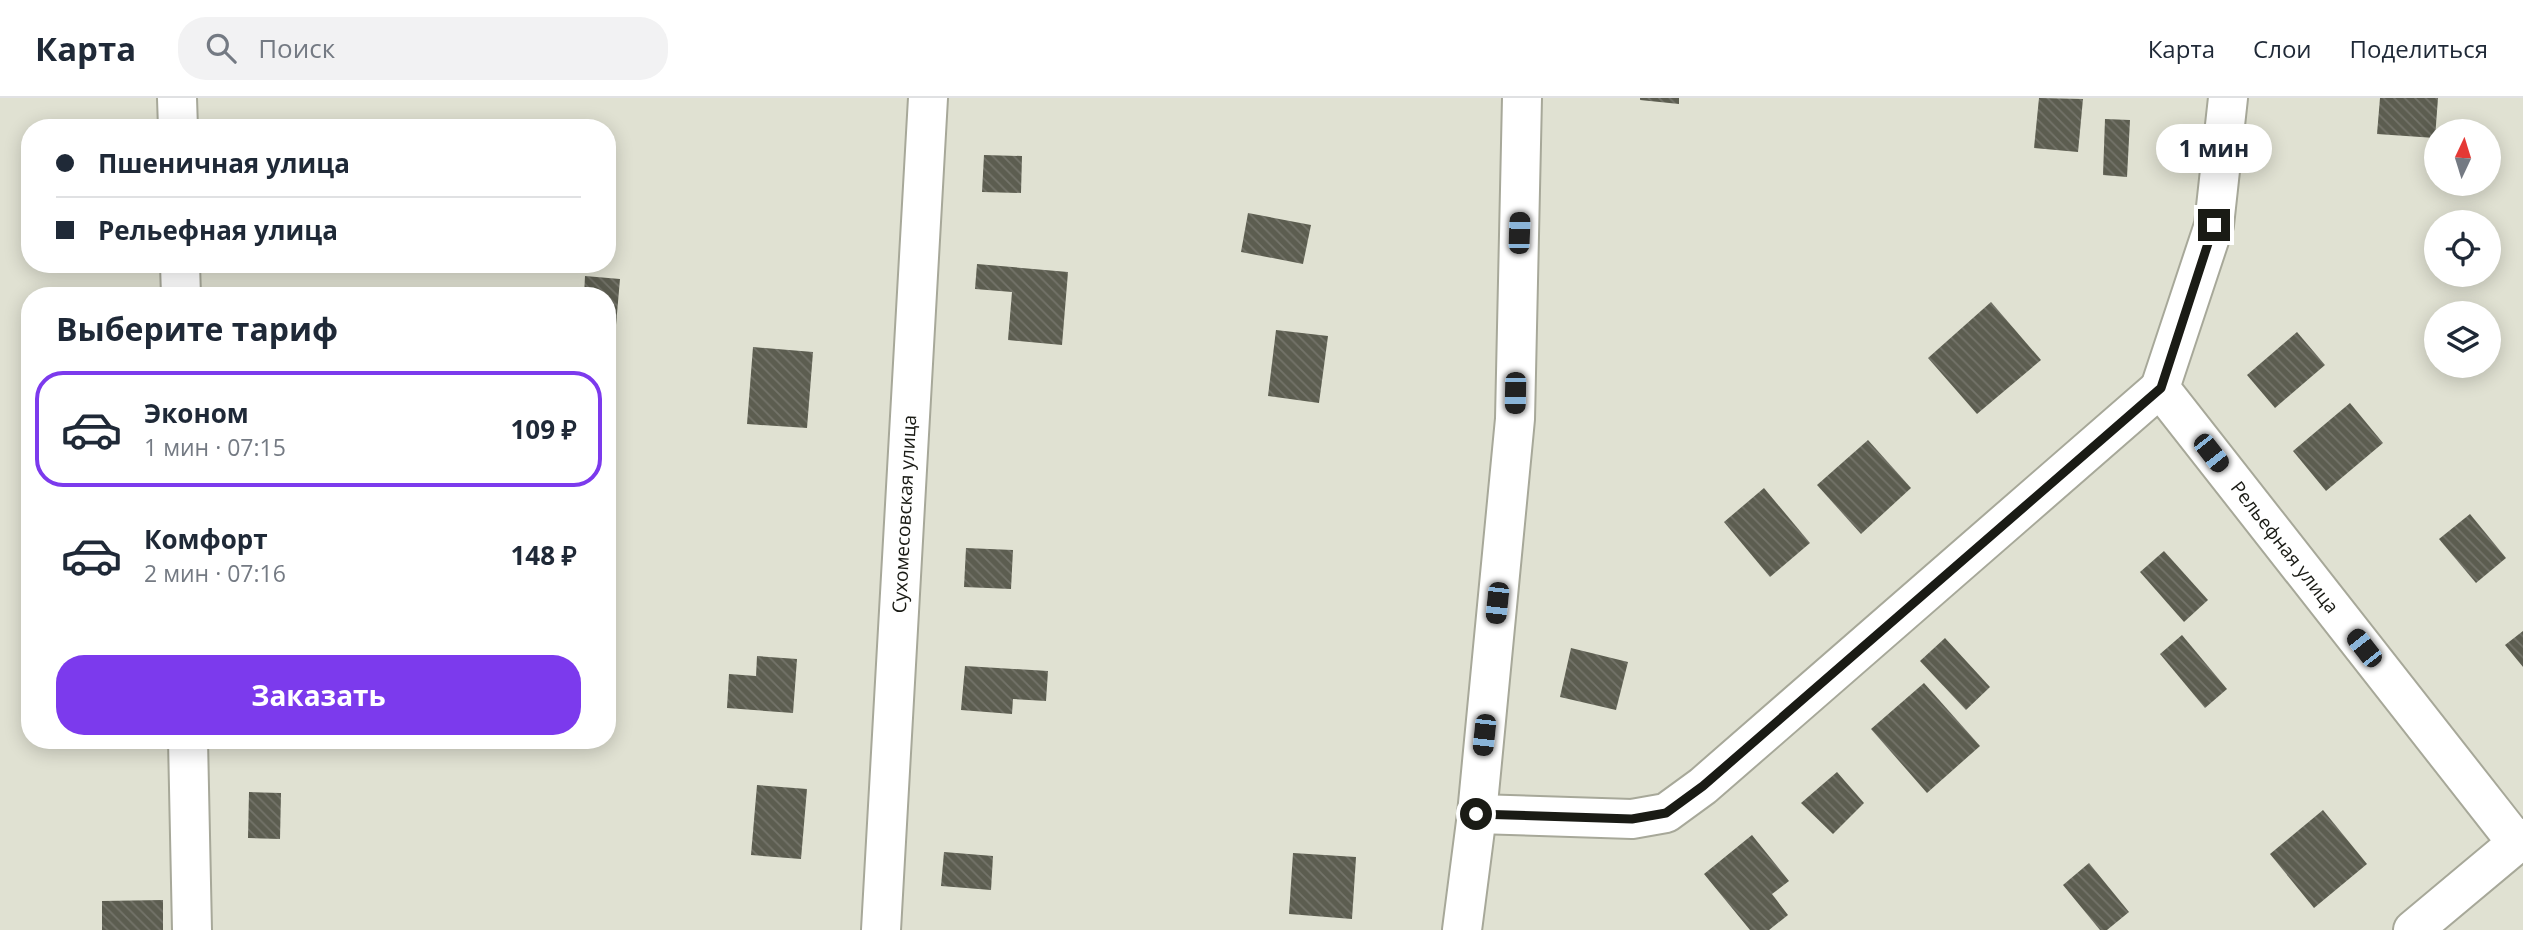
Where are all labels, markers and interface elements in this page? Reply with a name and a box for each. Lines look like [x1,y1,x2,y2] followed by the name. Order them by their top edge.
[178,17,668,80] search box
[35,26,136,71] text: Карта
[202,29,240,67] icon: search
[258,30,335,66] text: Поиск
[2148,32,2215,65] text: Карта
[2253,32,2312,65] text: Слои
[2350,32,2488,65] text: Поделиться
[2424,119,2501,196] north arrow
[2424,119,2501,378] map controls
[2156,123,2272,172] callout: 1 мин
[2179,132,2249,164] text: 1 мин
[98,145,350,181] text: Пшеничная улица
[2198,209,2230,241] route end
[2424,210,2501,287] button: locate
[98,212,338,248] text: Рельефная улица
[1508,212,1531,254] car
[2424,301,2501,378] button: layers
[56,307,338,350] text: Выберите тариф
[1505,372,1526,414] car
[144,395,249,431] text: Эконом
[60,398,123,461] icon: car
[511,411,577,447] text: 109 ₽
[886,414,922,614] street label: Сухомесовская улица
[2190,430,2233,476] car
[144,431,286,463] text: 1 мин · 07:15
[2225,475,2345,619] street label: Рельефная улица
[144,521,268,557] text: Комфорт
[60,524,123,587] icon: car
[511,537,577,573] text: 148 ₽
[144,557,286,589] text: 2 мин · 07:16
[1485,581,1510,625] car
[2343,625,2386,671] car
[56,655,581,735] button: Заказать
[1472,713,1497,757] car
[1460,798,1492,830] route start

